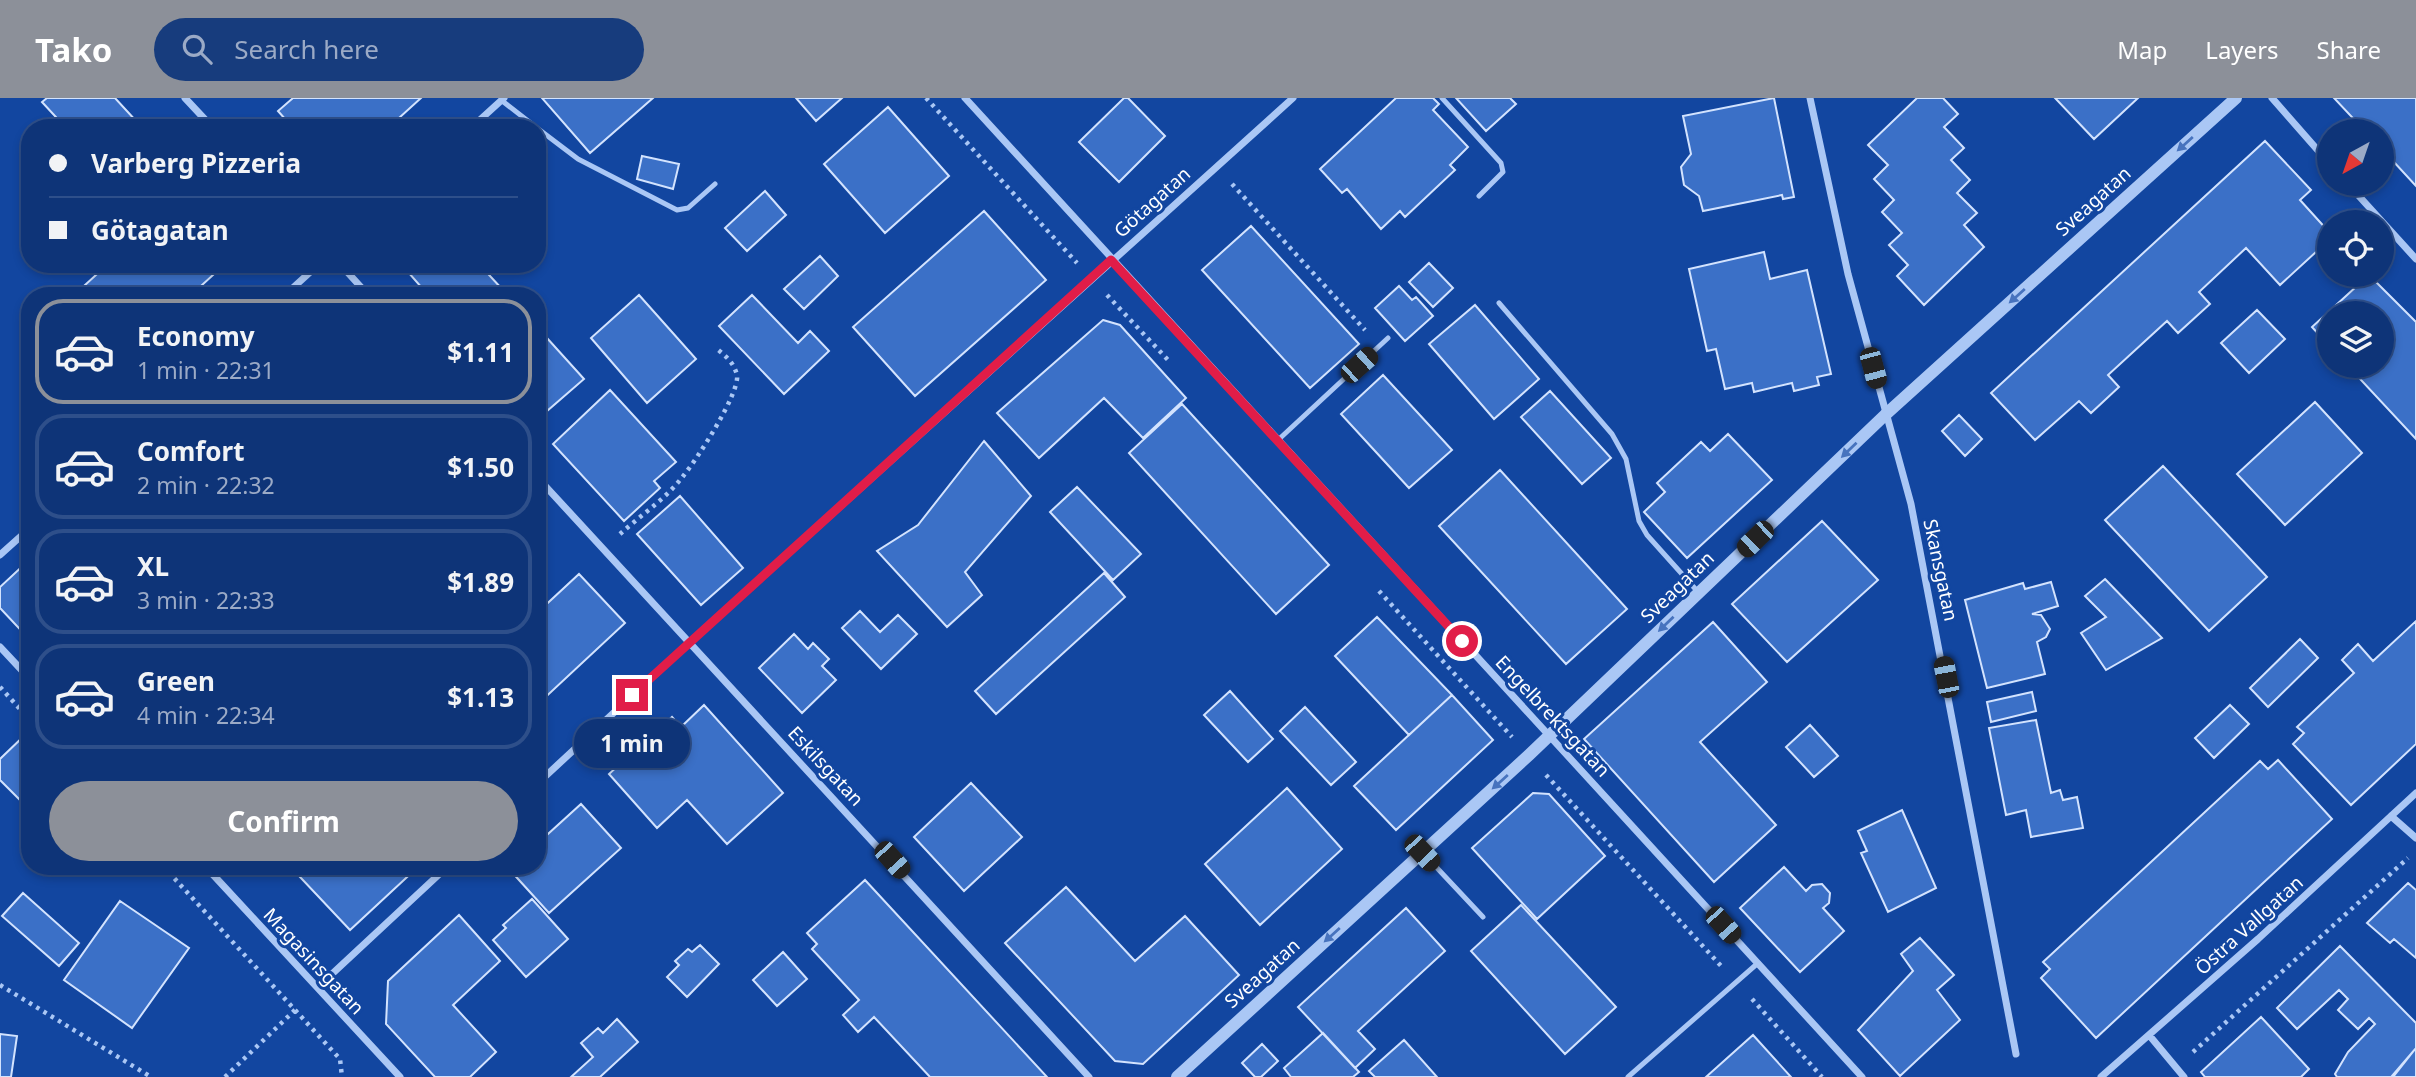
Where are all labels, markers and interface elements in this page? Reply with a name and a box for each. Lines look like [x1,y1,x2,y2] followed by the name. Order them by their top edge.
[154,18,644,81] search box
[35,27,112,72] text: Tako
[178,30,216,68] icon: search
[234,31,379,67] text: Search here
[2117,33,2167,66] text: Map
[2205,33,2279,66] text: Layers
[2317,33,2381,66] text: Share
[2317,119,2394,196] north arrow
[2317,119,2394,378] map controls
[2176,136,2194,152] one-way arrow
[91,145,301,181] text: Varberg Pizzeria
[2050,160,2136,242] street label: Sveagatan
[1108,161,1196,243] street label: Götagatan
[2317,210,2394,287] button: locate
[91,212,229,248] text: Götagatan
[2009,288,2026,304] one-way arrow
[2317,301,2394,378] button: layers
[137,318,255,354] text: Economy
[53,320,116,383] icon: car
[447,334,514,370] text: $1.11
[1337,343,1382,387] car
[1858,345,1889,391] car
[137,354,275,386] text: 1 min · 22:31
[137,433,245,469] text: Comfort
[53,435,116,498] icon: car
[1840,441,1857,458] one-way arrow
[447,449,514,485] text: $1.50
[137,469,275,501] text: 2 min · 22:32
[1733,517,1778,561] car
[1918,517,1964,623] street label: Skansgatan
[1634,545,1720,629] street label: Sveagatan
[137,548,169,584] text: XL
[53,550,116,613] icon: car
[447,564,514,600] text: $1.89
[137,584,275,616] text: 3 min · 22:33
[1658,615,1675,631] one-way arrow
[1446,625,1478,657] route start
[1490,650,1616,782] street label: Engelbrektsgatan
[1932,654,1961,700] car
[137,663,215,699] text: Green
[53,665,116,728] icon: car
[447,679,514,715] text: $1.13
[616,679,648,711] route end
[137,699,275,731] text: 4 min · 22:34
[574,720,690,768] callout: 1 min
[782,720,870,812] street label: Eskilsgatan
[600,727,664,759] text: 1 min
[1492,773,1509,789] one-way arrow
[49,781,518,861] button: Confirm
[1400,830,1445,876] car
[871,837,914,883] car
[2189,870,2309,980] street label: Östra Vallgatan
[258,902,370,1020] street label: Magasinsgatan
[1702,902,1745,948] car
[1323,927,1341,943] one-way arrow
[1219,932,1305,1014] street label: Sveagatan

